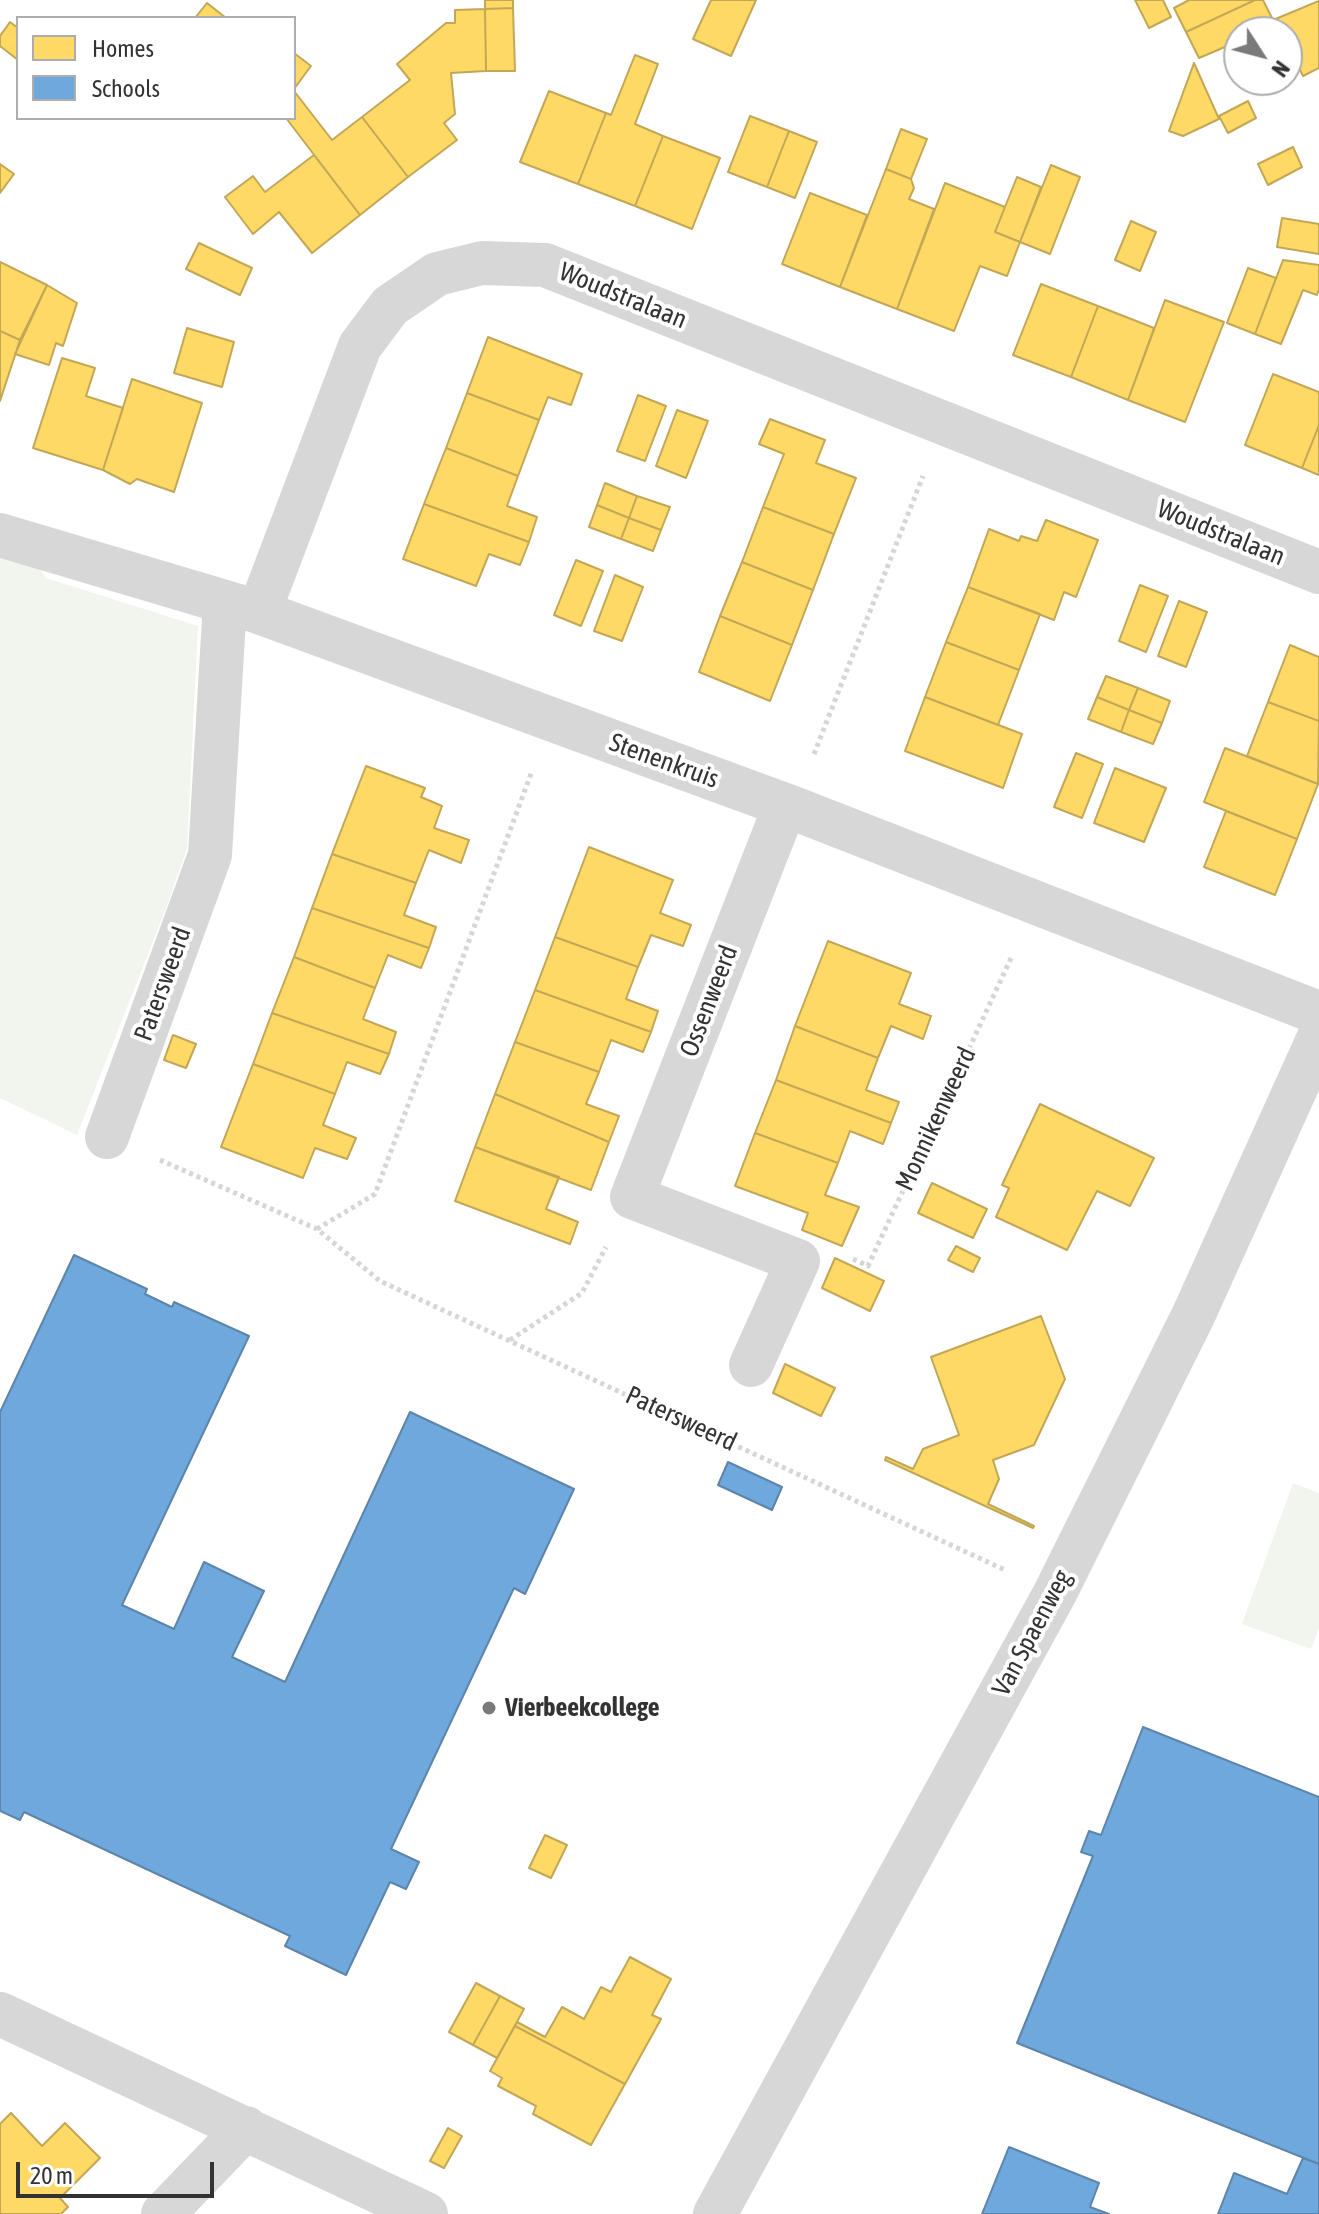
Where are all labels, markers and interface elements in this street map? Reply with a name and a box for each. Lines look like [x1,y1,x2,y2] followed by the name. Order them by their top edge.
[16,16,296,120] legend
[1223,16,1303,96] north arrow
[92,35,154,62] text: Homes
[1266,56,1295,82] text: N
[92,75,160,102] text: Schools
[555,256,691,336] street label: Woudstralaan
[1153,493,1289,573] street label: Woudstralaan
[605,727,723,795] street label: Stenenkruis
[128,923,198,1045] street label: Patersweerd
[674,941,744,1061] street label: Ossenweerd
[889,1042,983,1196] street label: Monnikenweerd
[621,1380,741,1458] street label: Patersweerd
[986,1565,1078,1701] street label: Van Spaenweg
[505,1692,660,1724] place label: Vierbeekcollege
[480,1699,498,1717] marker: Vierbeekcollege
[20,2146,218,2196] scale bar
[30,2162,73,2189] text: 20 m

